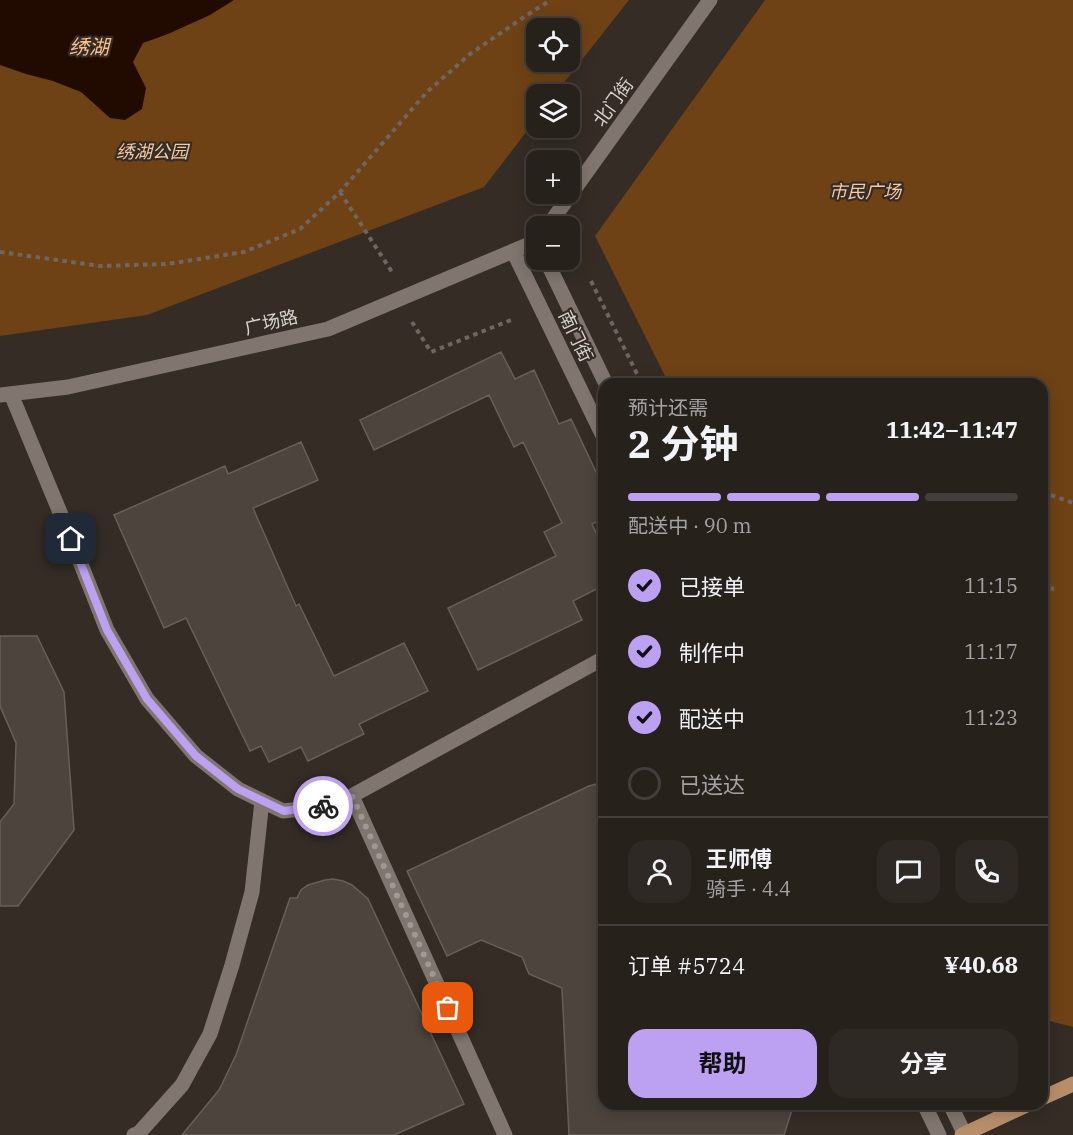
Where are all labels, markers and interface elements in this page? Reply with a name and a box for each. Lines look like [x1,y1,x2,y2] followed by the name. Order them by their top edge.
[526,18,580,270] map controls
[526,18,580,72] button: locate
[69,33,112,60] water label: 绣湖
[588,73,638,131] street label: 北门街
[526,84,580,138] button: layers
[116,140,191,163] park label: 绣湖公园
[526,150,580,204] button: +
[829,180,903,203] park label: 市民广场
[526,216,580,270] button: −
[242,305,300,339] street label: 广场路
[554,307,598,365] street label: 南门街
[628,394,708,421] text: 预计还需
[886,415,1018,444] text: 11:42–11:47
[628,418,738,469] text: 2 分钟
[628,512,751,539] text: 配送中 · 90 m
[45,513,96,564] pin
[54,522,87,555] icon: home
[628,569,661,602] icon: check
[679,572,745,601] text: 已接单
[964,572,1018,599] text: 11:15
[628,635,661,668] icon: check
[679,638,745,667] text: 制作中
[964,638,1018,665] text: 11:17
[628,701,661,734] icon: check
[679,704,745,733] text: 配送中
[964,704,1018,731] text: 11:23
[679,770,745,799] text: 已送达
[293,776,353,836] courier
[307,790,340,823] icon: bike
[628,840,691,903] button: person
[877,840,940,903] button: chat
[955,840,1018,903] button: phone
[706,844,772,873] text: 王师傅
[706,875,791,902] text: 骑手 · 4.4
[944,950,1018,979] text: ¥40.68
[628,951,745,980] text: 订单 #5724
[422,982,473,1033] pin
[431,991,464,1024] icon: bag
[628,1029,817,1098] button: 帮助
[829,1029,1018,1098] button: 分享

